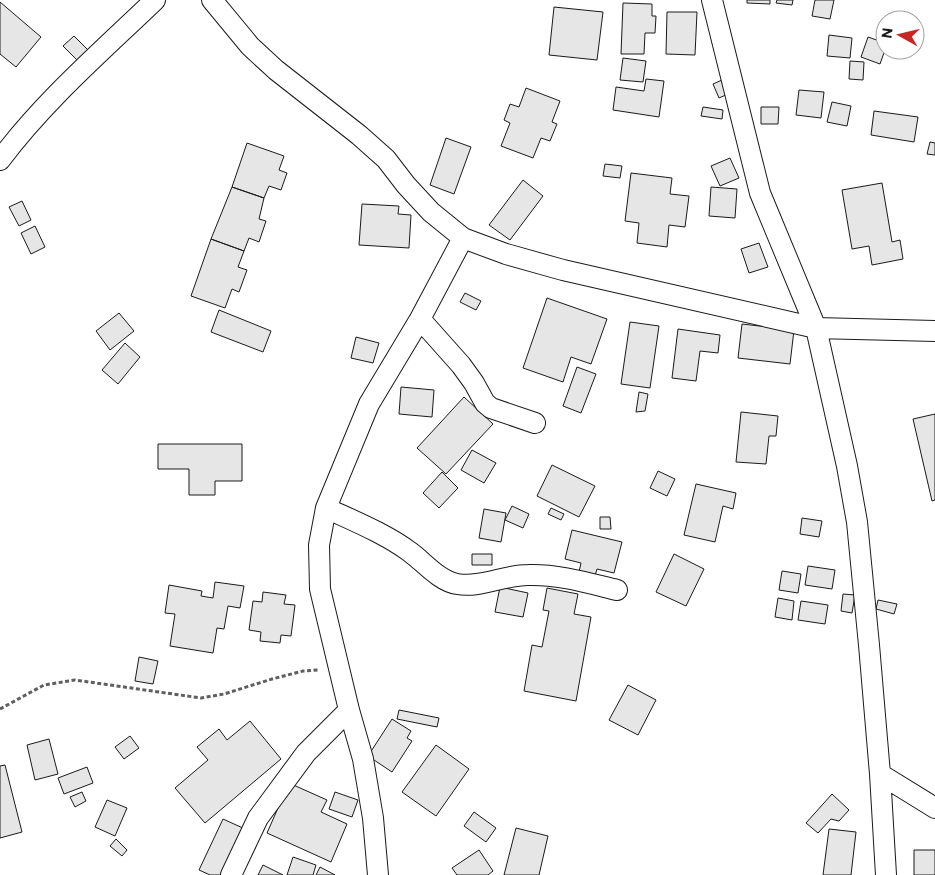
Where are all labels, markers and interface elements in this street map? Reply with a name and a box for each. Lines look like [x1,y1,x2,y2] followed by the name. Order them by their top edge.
[875,10,925,60] north arrow
[877,27,896,40] text: N

